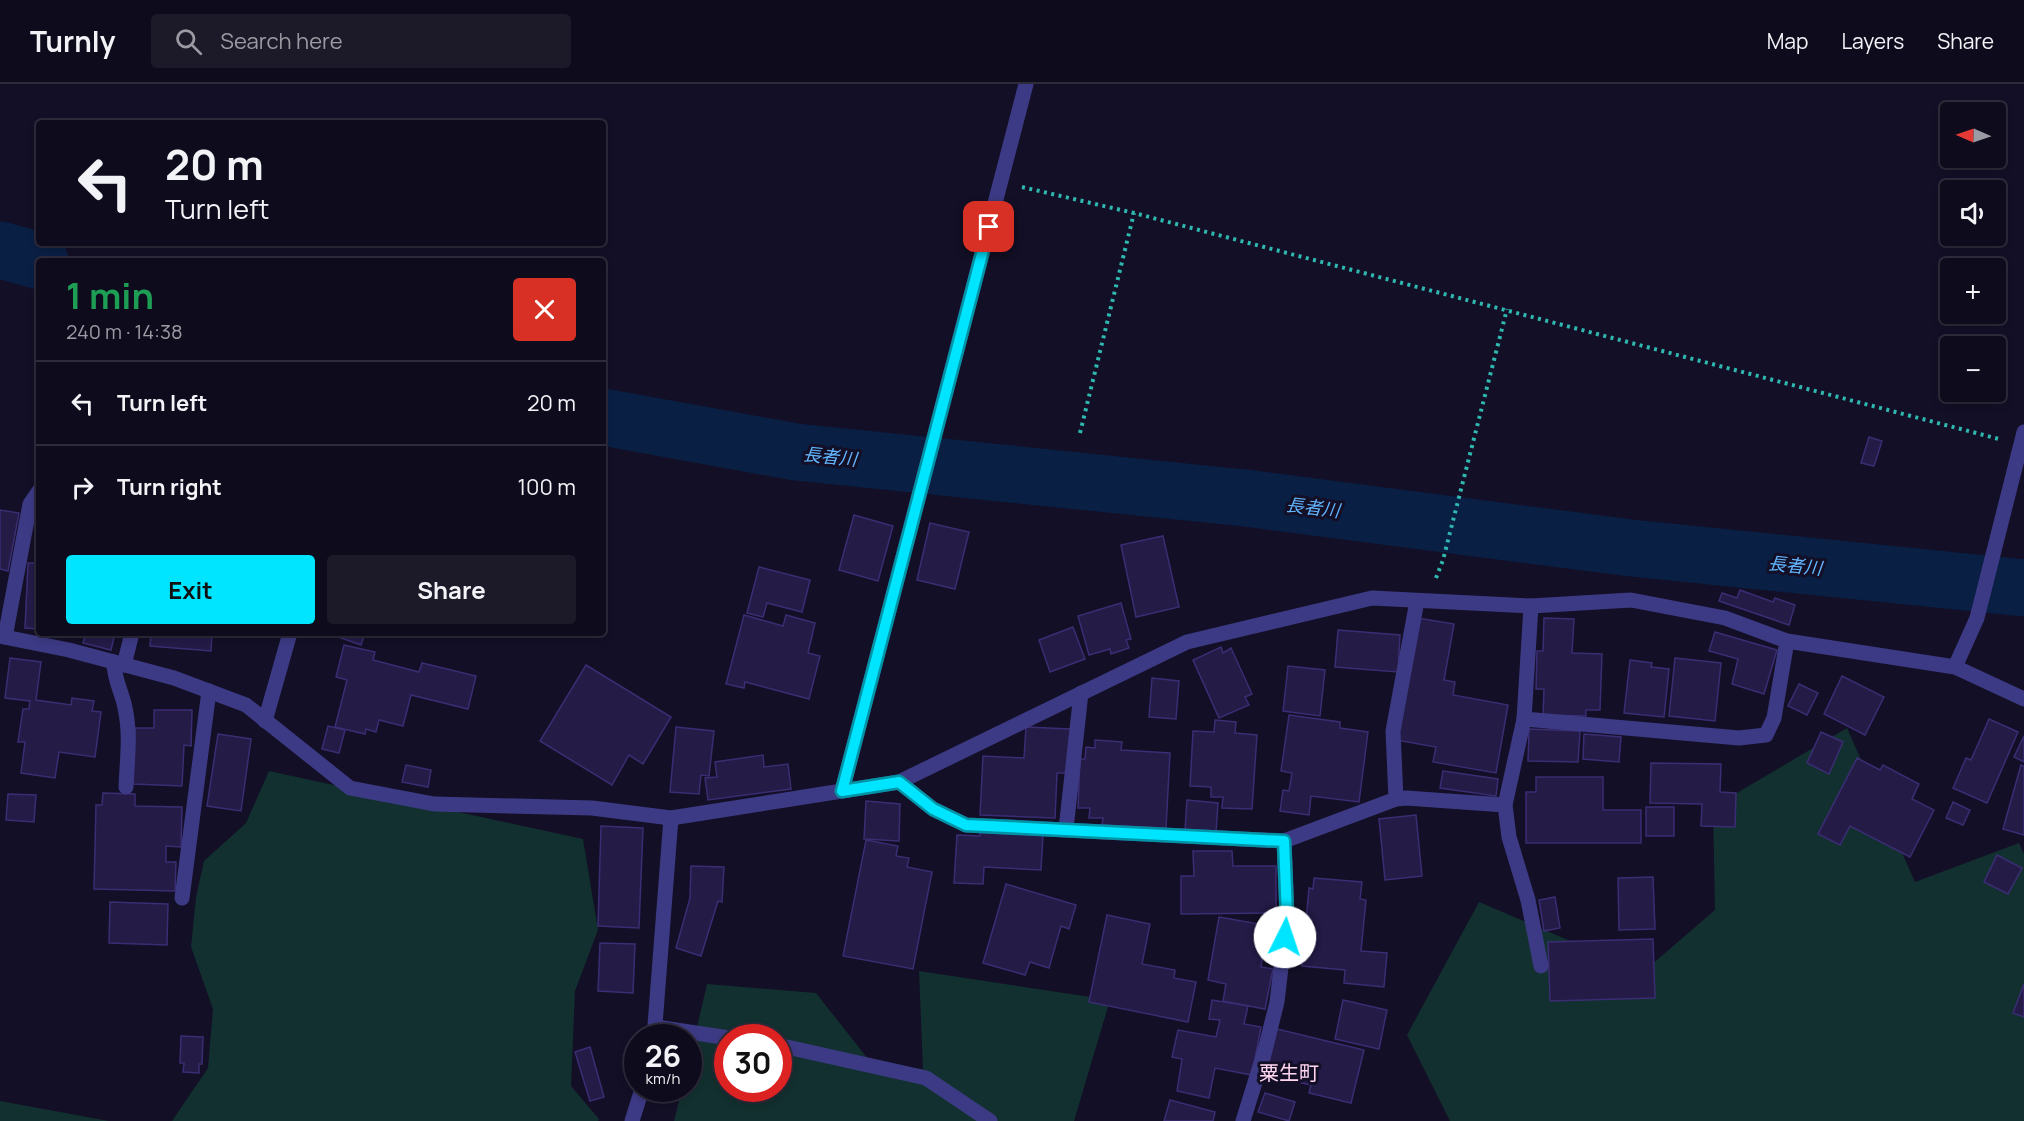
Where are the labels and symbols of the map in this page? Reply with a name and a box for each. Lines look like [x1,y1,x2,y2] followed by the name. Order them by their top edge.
[1940,102,2006,168] north arrow
[963,201,1014,252] pin
[802,441,860,471] water label: 長者川
[1285,492,1343,522] water label: 長者川
[1767,550,1825,580] water label: 長者川
[1253,905,1317,969] position arrow
[714,1024,792,1102] speed limit sign: 30
[1259,1059,1319,1086] district label: 粟生町

